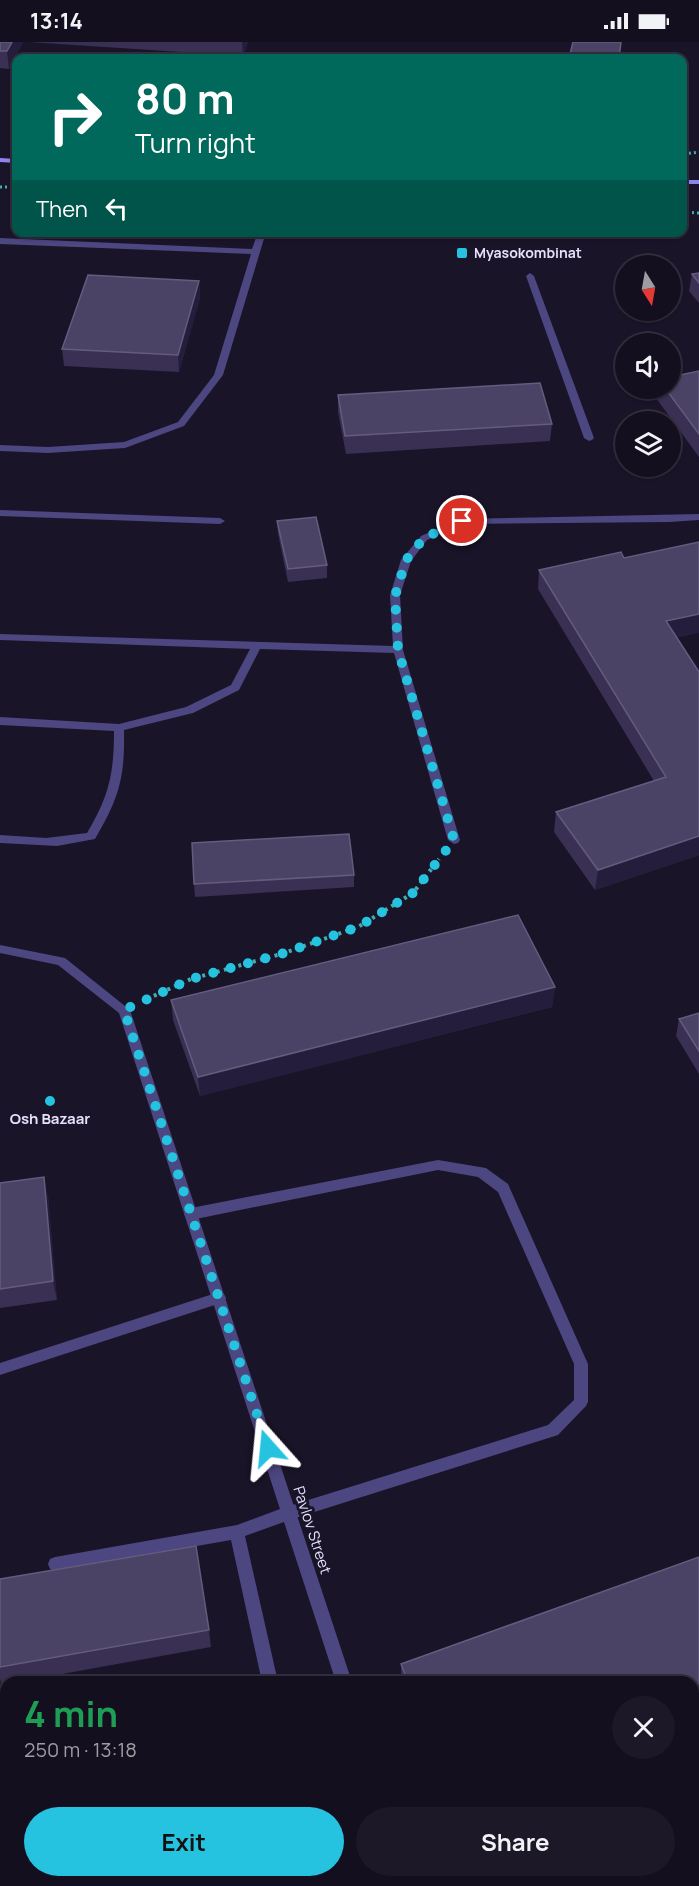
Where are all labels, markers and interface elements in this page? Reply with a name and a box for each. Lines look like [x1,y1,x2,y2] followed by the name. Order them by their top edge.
[30,6,83,36] text: 13:14
[135,69,235,127] text: 80 m
[36,78,114,156] icon: right
[135,124,256,161] text: Turn right
[100,192,133,225] icon: left
[36,194,88,224] text: Then
[474,243,582,262] place label: Myasokombinat
[455,246,469,260] marker: Myasokombinat
[615,255,681,321] north arrow
[615,255,681,477] map controls
[615,333,681,399] button: sound
[615,411,681,477] button: layers
[436,495,487,546] pin
[445,504,478,537] icon: arrive
[43,1094,57,1108] marker: Osh Bazaar
[10,1108,90,1129] place label: Osh Bazaar
[236,1416,300,1480] position arrow
[288,1483,337,1576] street label: Pavlov Street
[24,1689,118,1738] text: 4 min
[612,1696,675,1759] button: close
[24,1736,137,1763] text: 250 m · 13:18
[24,1807,344,1876] button: Exit
[356,1807,675,1876] button: Share

